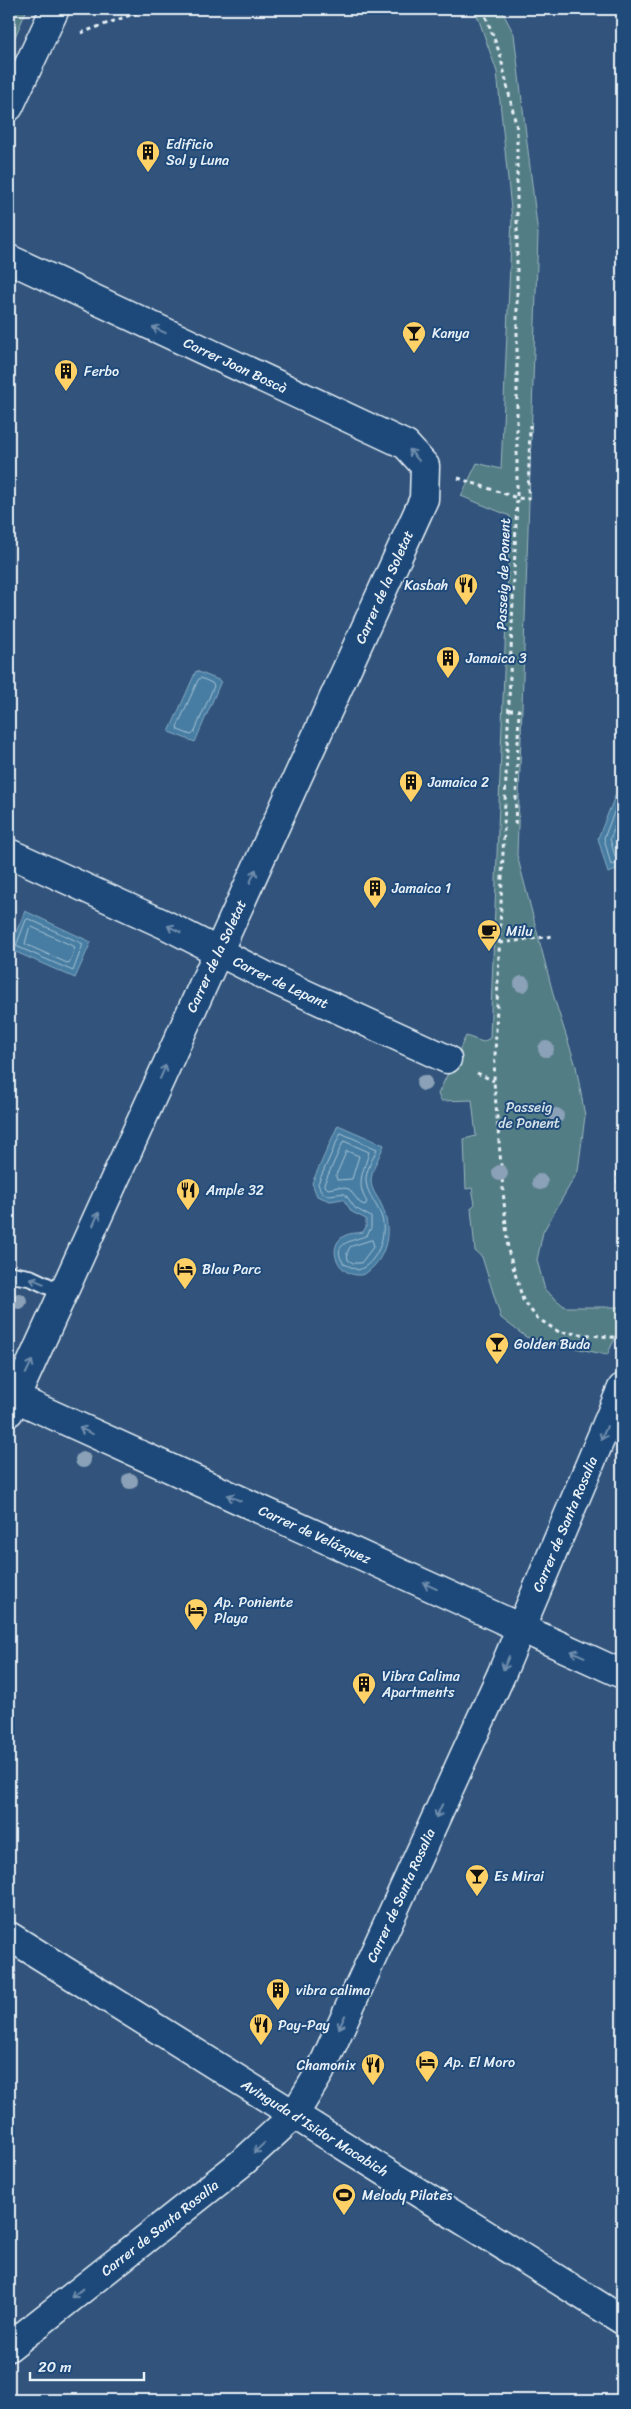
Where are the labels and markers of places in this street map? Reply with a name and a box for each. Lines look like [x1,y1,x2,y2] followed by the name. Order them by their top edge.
[166,132,229,173] place label: Edificio Sol y Luna
[135,139,161,173] building icon: Edificio Sol y Luna
[401,320,427,354] bar icon: Kanya
[432,321,470,346] place label: Kanya
[53,358,79,392] building icon: Ferbo
[84,359,119,384] place label: Ferbo
[453,572,479,606] restaurant icon: Kasbah
[404,573,448,598] place label: Kasbah
[435,645,461,679] building icon: Jamaica 3
[465,646,527,671] place label: Jamaica 3
[398,769,424,803] building icon: Jamaica 2
[427,770,489,795] place label: Jamaica 2
[362,875,388,909] building icon: Jamaica 1
[391,876,451,901] place label: Jamaica 1
[476,918,502,952] cafe icon: Milu
[506,919,533,944] place label: Milu
[175,1177,201,1211] restaurant icon: Ample 32
[205,1178,264,1203] place label: Ample 32
[172,1256,198,1290] hotel icon: Blau Parc
[202,1257,261,1282] place label: Blau Parc
[484,1331,510,1365] bar icon: Golden Buda
[514,1332,590,1357] place label: Golden Buda
[213,1590,293,1631] place label: Ap. Poniente Playa
[183,1597,209,1631] hotel icon: Ap. Poniente Playa
[381,1664,461,1705] place label: Vibra Calima Apartments
[351,1671,377,1705] building icon: Vibra Calima Apartments
[464,1863,490,1897] bar icon: Es Mirai
[494,1864,545,1889] place label: Es Mirai
[265,1977,291,2011] building icon: vibra calima
[296,1978,371,2003] place label: vibra calima
[248,2012,274,2046] restaurant icon: Pay-Pay
[278,2013,331,2038] place label: Pay-Pay
[414,2049,440,2083] hotel icon: Ap. El Moro
[443,2050,515,2075] place label: Ap. El Moro
[360,2052,386,2086] restaurant icon: Chamonix
[296,2053,357,2078] place label: Chamonix
[331,2182,357,2216] sports icon: Melody Pilates
[362,2183,453,2208] place label: Melody Pilates

